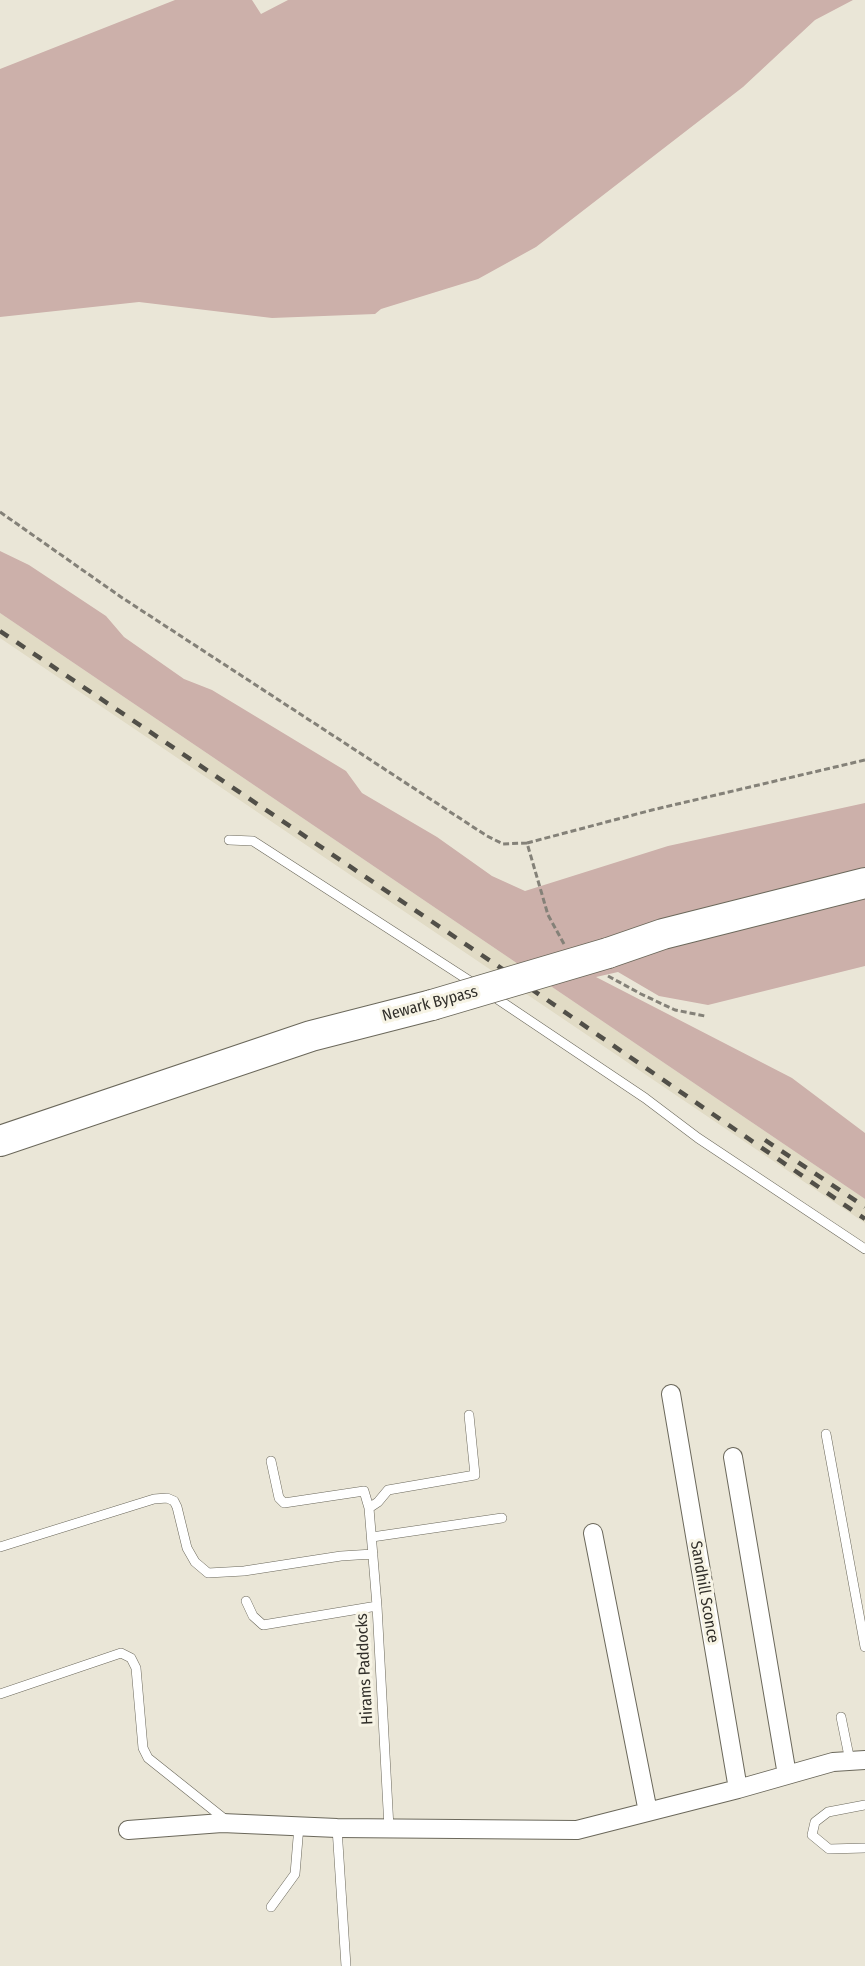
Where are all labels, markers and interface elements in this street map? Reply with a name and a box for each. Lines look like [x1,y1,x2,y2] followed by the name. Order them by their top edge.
[380,982,480,1026] street label: Newark Bypass
[686,1540,722,1644] street label: Sandhill Sconce
[352,1613,378,1725] street label: Hirams Paddocks

